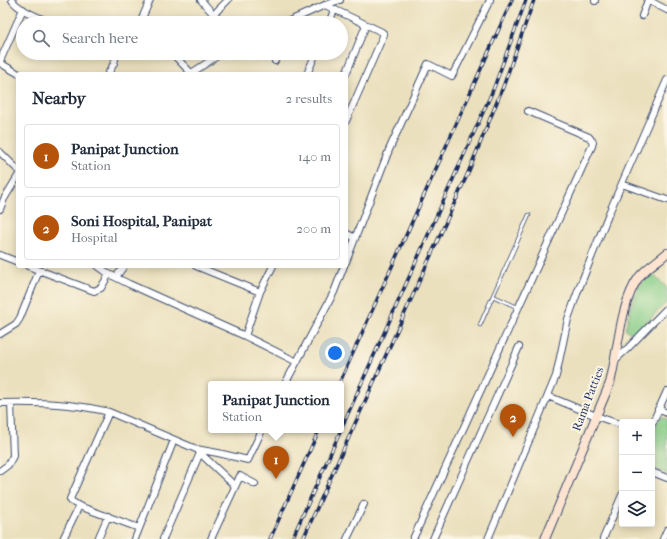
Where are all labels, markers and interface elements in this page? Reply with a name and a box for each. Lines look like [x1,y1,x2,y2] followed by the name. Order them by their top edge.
[16,16,348,60] search box
[30,27,52,49] icon: search
[62,29,138,47] text: Search here
[32,88,86,108] text: Nearby
[286,91,332,106] text: 2 results
[71,140,179,158] text: Panipat Junction
[44,149,48,164] text: 1
[298,149,331,164] text: 140 m
[71,158,111,173] text: Station
[71,212,212,230] text: Soni Hospital, Panipat
[43,221,49,236] text: 2
[296,221,331,236] text: 200 m
[71,230,118,245] text: Hospital
[325,343,345,363] your location
[569,364,607,433] street label: Rama Patties
[208,381,344,433] popup
[222,391,330,409] text: Panipat Junction
[500,404,526,437] pin: 2
[222,409,262,424] text: Station
[619,419,655,527] map controls
[619,419,655,455] button: +
[263,446,289,479] pin: 1
[619,455,655,491] button: −
[619,491,655,527] button: layers

